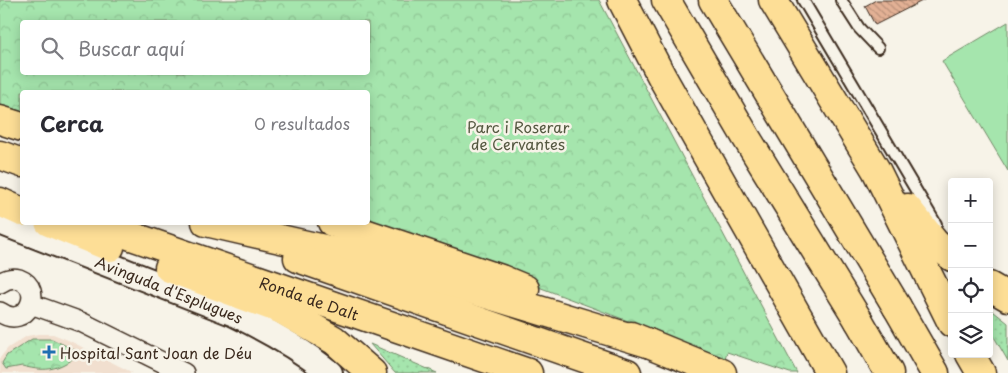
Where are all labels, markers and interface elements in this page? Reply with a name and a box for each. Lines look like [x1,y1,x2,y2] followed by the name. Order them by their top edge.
[20,20,370,75] search box
[38,34,66,62] icon: search
[78,34,185,62] text: Buscar aquí
[40,107,104,139] text: Cerca
[254,111,350,135] text: 0 resultados
[467,115,570,155] park label: Parc i Roserar de Cervantes
[948,178,993,358] map controls
[948,178,993,223] button: +
[948,223,993,268] button: −
[92,249,247,328] street label: Avinguda d'Esplugues
[948,268,993,313] button: locate
[257,270,362,325] street label: Ronda de Dalt
[948,313,993,358] button: layers
[60,341,252,364] place label: Hospital Sant Joan de Déu
[42,345,56,359] marker: Hospital Sant Joan de Déu

